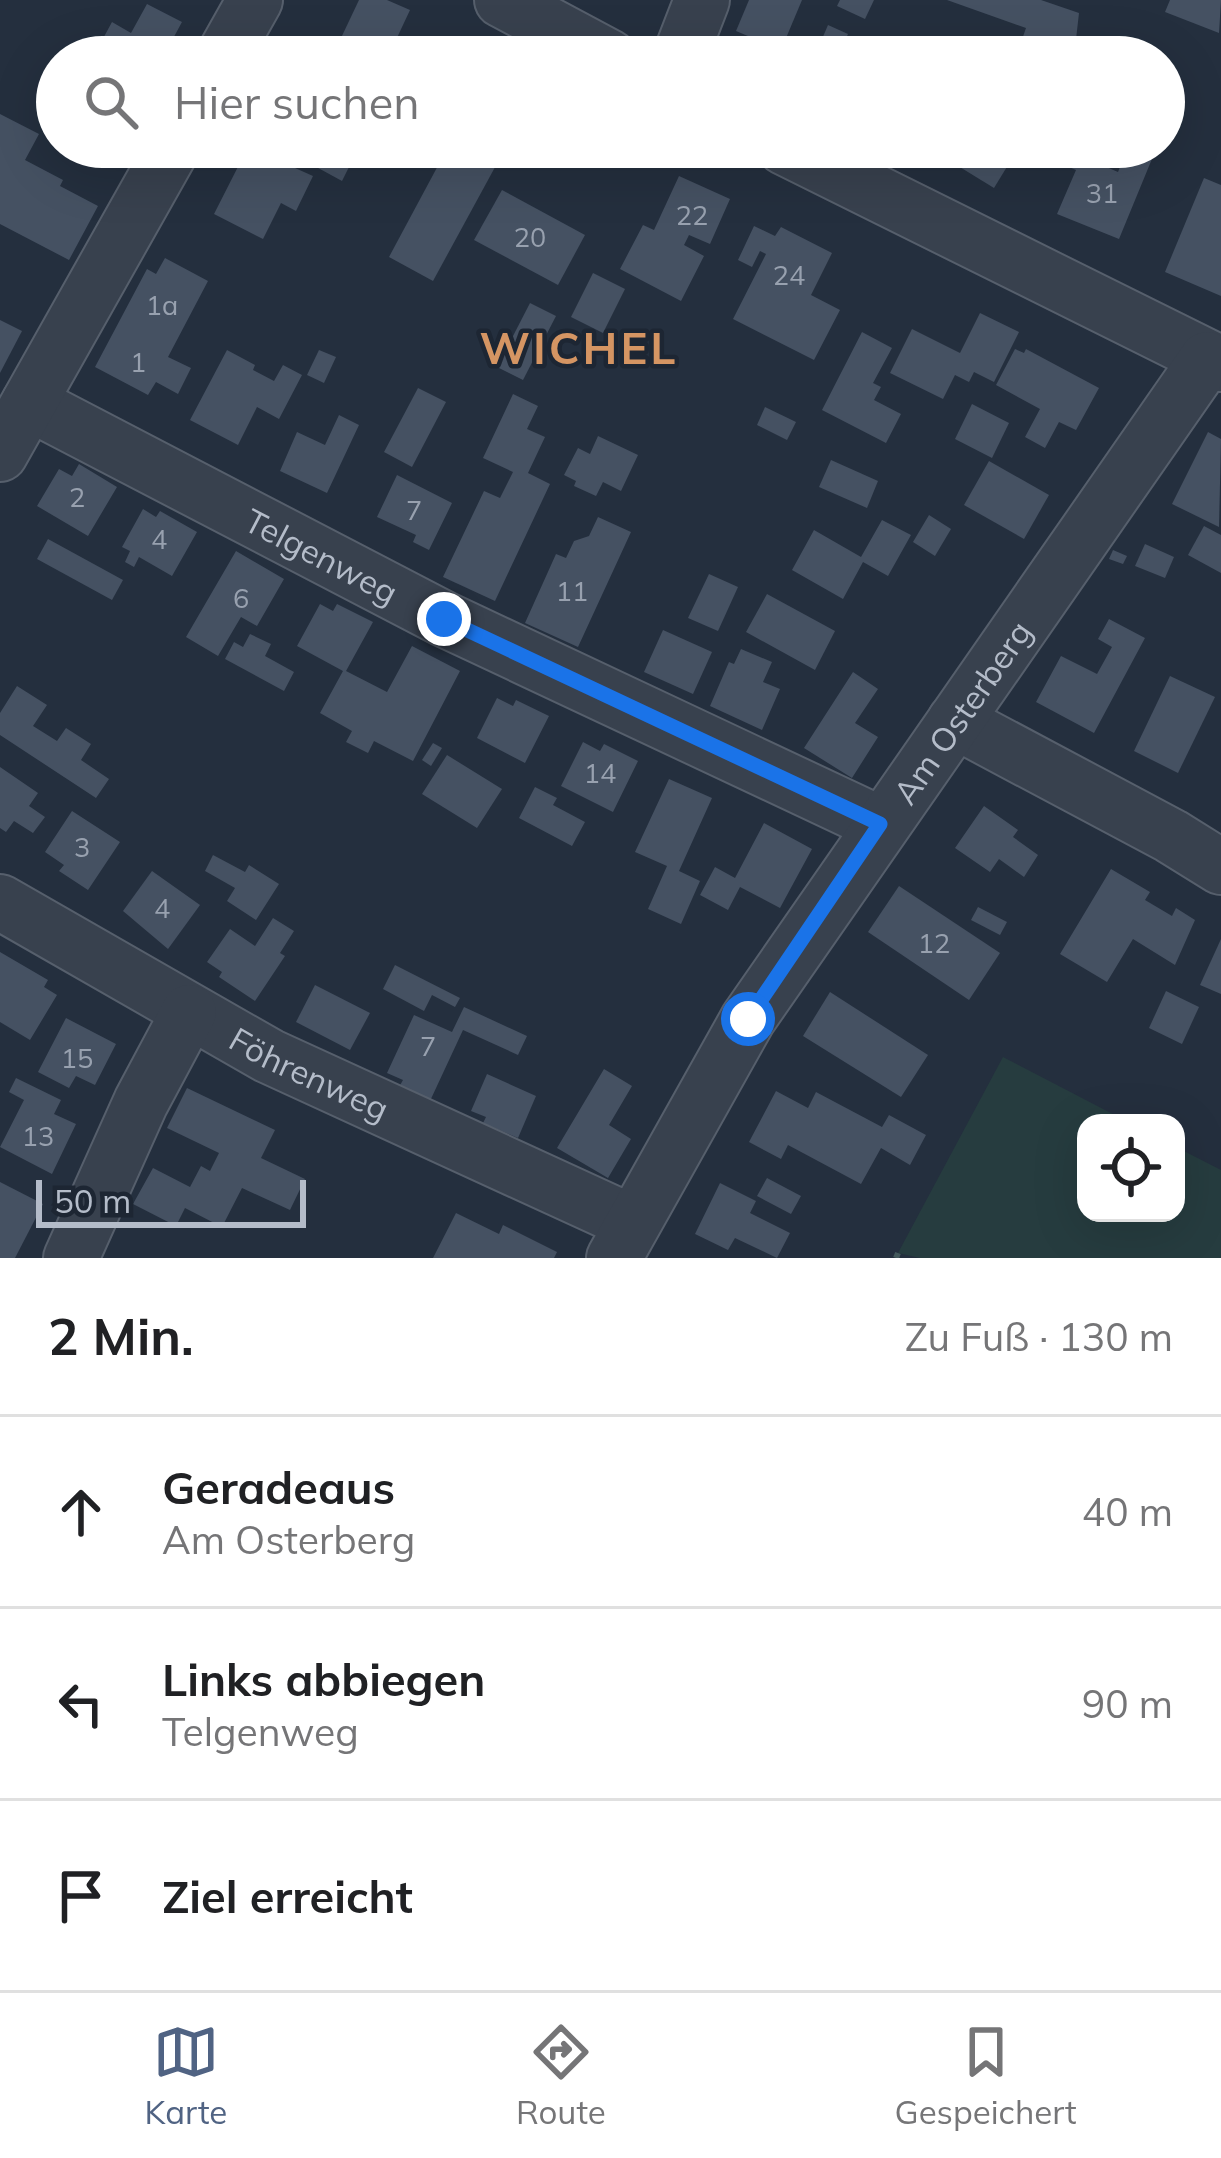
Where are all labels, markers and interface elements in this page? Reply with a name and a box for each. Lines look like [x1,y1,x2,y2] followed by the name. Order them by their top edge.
[36,36,1185,168] search box
[78,69,144,135] icon: search
[174,74,420,130] text: Hier suchen
[1086,176,1118,210] house number: 31
[676,198,708,232] house number: 22
[514,220,546,254] house number: 20
[773,258,805,292] house number: 24
[146,288,178,322] house number: 1a
[480,319,678,375] district label: WICHEL
[130,345,146,379] house number: 1
[69,480,85,514] house number: 2
[406,493,422,527] house number: 7
[238,499,405,612] street label: Telgenweg
[151,522,167,556] house number: 4
[556,574,588,608] house number: 11
[233,581,249,615] house number: 6
[417,592,471,646] route end
[884,612,1040,812] street label: Am Osterberg
[584,756,616,790] house number: 14
[74,830,90,864] house number: 3
[154,891,170,925] house number: 4
[918,926,950,960] house number: 12
[721,992,775,1046] route start
[223,1018,395,1129] street label: Föhrenweg
[420,1029,436,1063] house number: 7
[61,1041,93,1075] house number: 15
[1077,1114,1185,1222] map controls
[1077,1114,1185,1222] button: locate
[22,1119,54,1153] house number: 13
[36,1174,306,1227] scale bar
[54,1180,131,1221] text: 50 m
[48,1304,194,1368] text: 2 Min.
[905,1312,1173,1361] text: Zu Fuß · 130 m
[162,1459,395,1515] text: Geradeaus
[48,1479,114,1545] icon: ahead
[1082,1487,1173,1536] text: 40 m
[162,1515,415,1564] text: Am Osterberg
[162,1651,485,1707] text: Links abbiegen
[48,1671,114,1737] icon: left
[1082,1679,1173,1728] text: 90 m
[162,1707,359,1756] text: Telgenweg
[48,1863,114,1929] icon: arrive
[162,1868,413,1924] text: Ziel erreicht
[144,2019,227,2132] tab: Karte
[516,2019,606,2132] tab: Route
[895,2019,1077,2132] tab: Gespeichert

